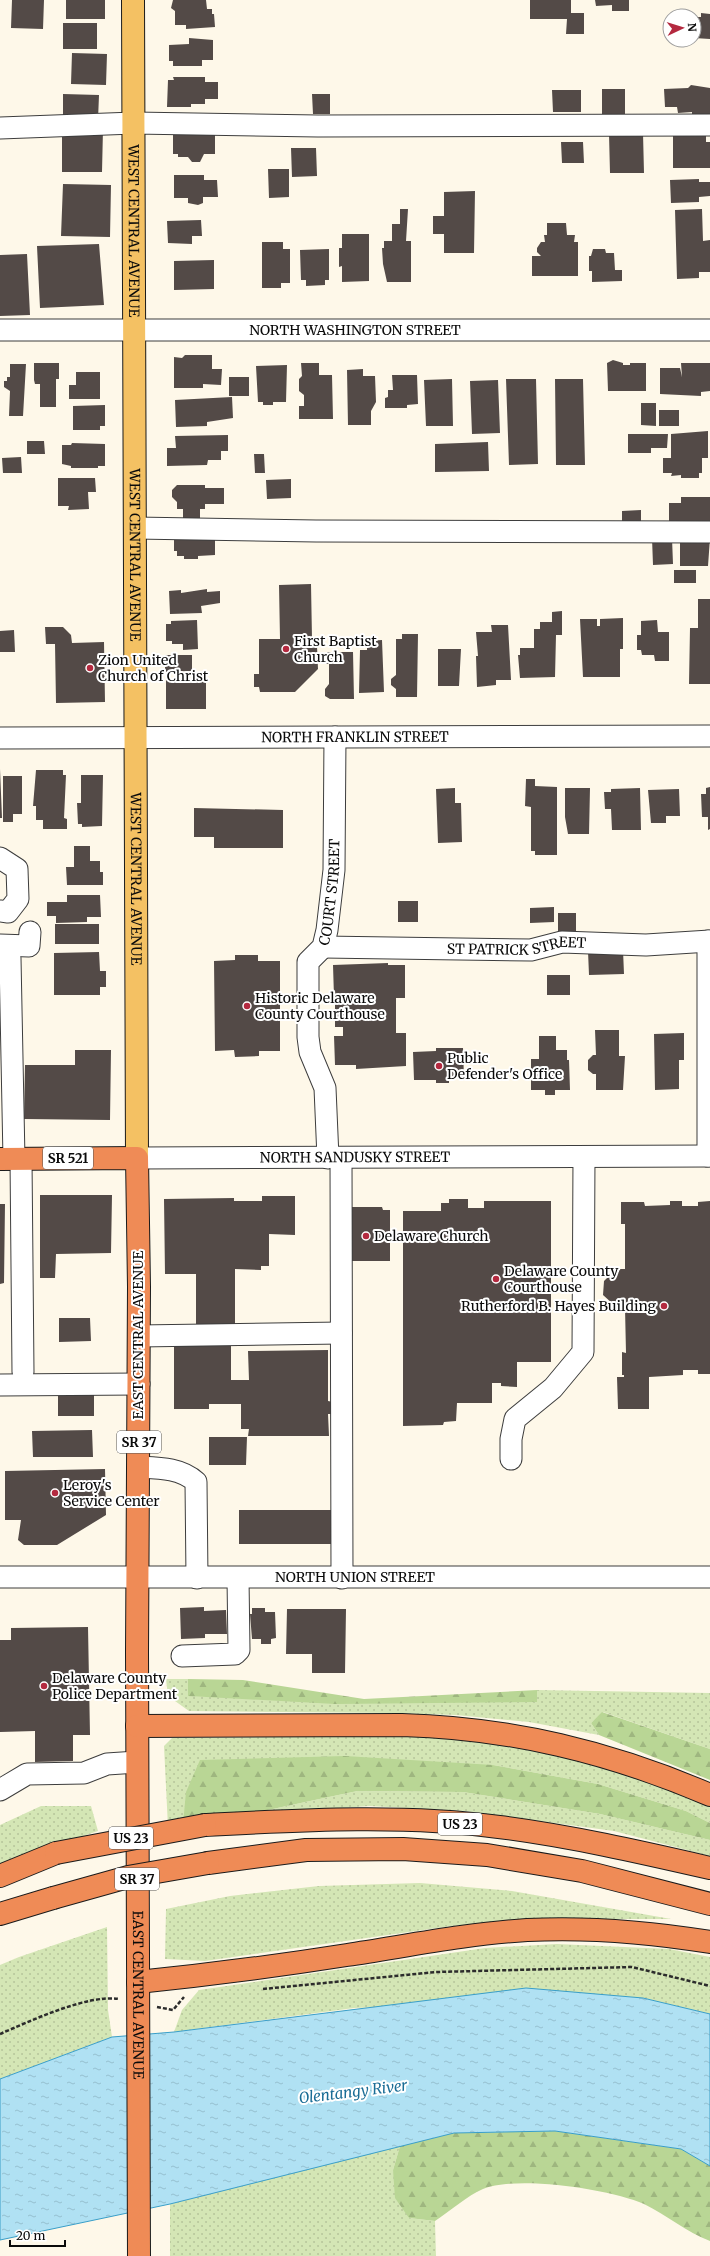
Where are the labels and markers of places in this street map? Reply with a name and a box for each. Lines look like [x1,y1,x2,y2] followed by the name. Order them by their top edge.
[294,632,377,666] place label: First Baptist Church
[281,644,291,654] marker: First Baptist Church
[98,651,209,685] place label: Zion United Church of Christ
[85,663,95,673] marker: Zion United Church of Christ
[255,989,385,1023] place label: Historic Delaware County Courthouse
[242,1001,252,1011] marker: Historic Delaware County Courthouse
[447,1049,562,1083] place label: Public Defender's Office
[434,1061,444,1071] marker: Public Defender's Office
[374,1227,489,1245] place label: Delaware Church
[361,1231,371,1241] marker: Delaware Church
[504,1262,619,1296] place label: Delaware County Courthouse
[491,1274,501,1284] marker: Delaware County Courthouse
[461,1297,657,1315] place label: Rutherford B. Hayes Building
[659,1301,669,1311] marker: Rutherford B. Hayes Building
[63,1476,160,1510] place label: Leroy's Service Center
[50,1488,60,1498] marker: Leroy's Service Center
[52,1669,178,1703] place label: Delaware County Police Department
[39,1681,49,1691] marker: Delaware County Police Department

